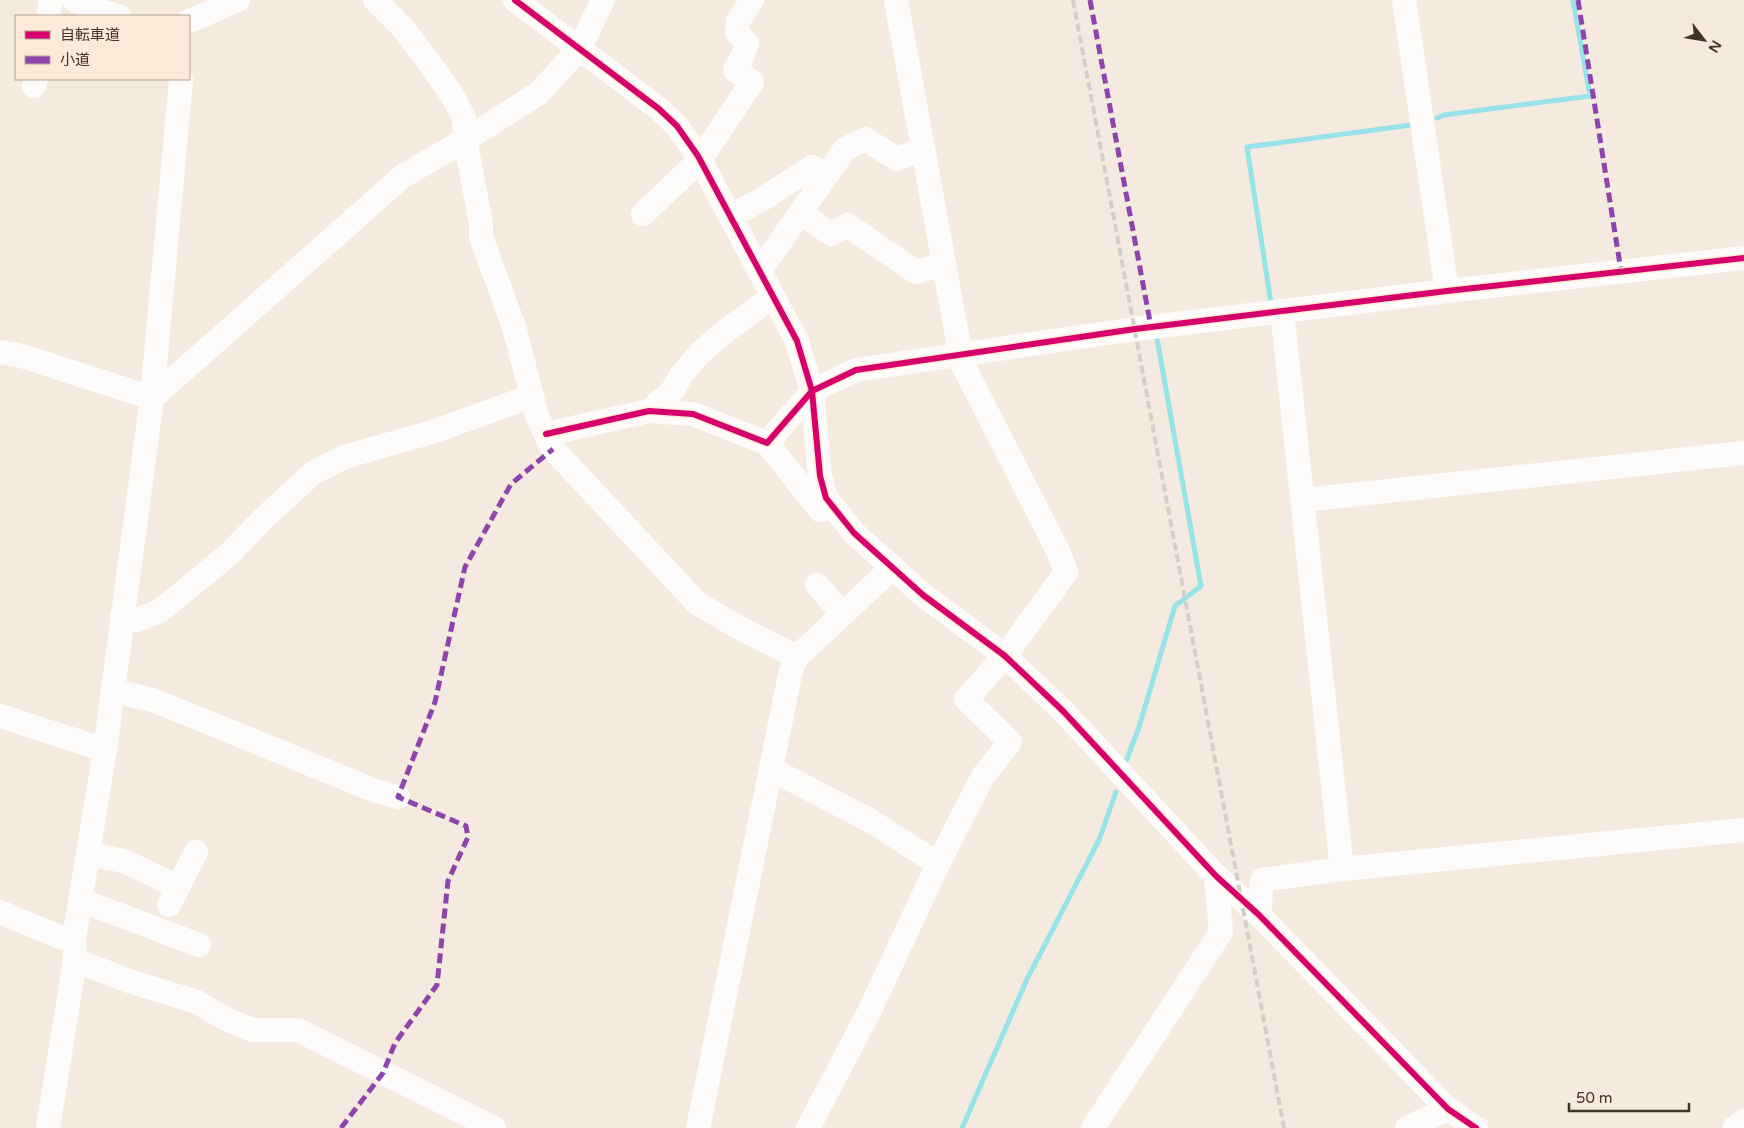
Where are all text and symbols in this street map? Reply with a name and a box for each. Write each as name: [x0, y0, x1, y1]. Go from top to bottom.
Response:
legend: [15, 15, 190, 80]
north arrow: [1679, 15, 1729, 65]
text: 自転車道: [60, 26, 120, 44]
text: N: [1705, 37, 1725, 56]
text: 小道: [60, 51, 90, 69]
scale bar: [1569, 1080, 1689, 1112]
text: 50 m: [1576, 1089, 1613, 1107]

